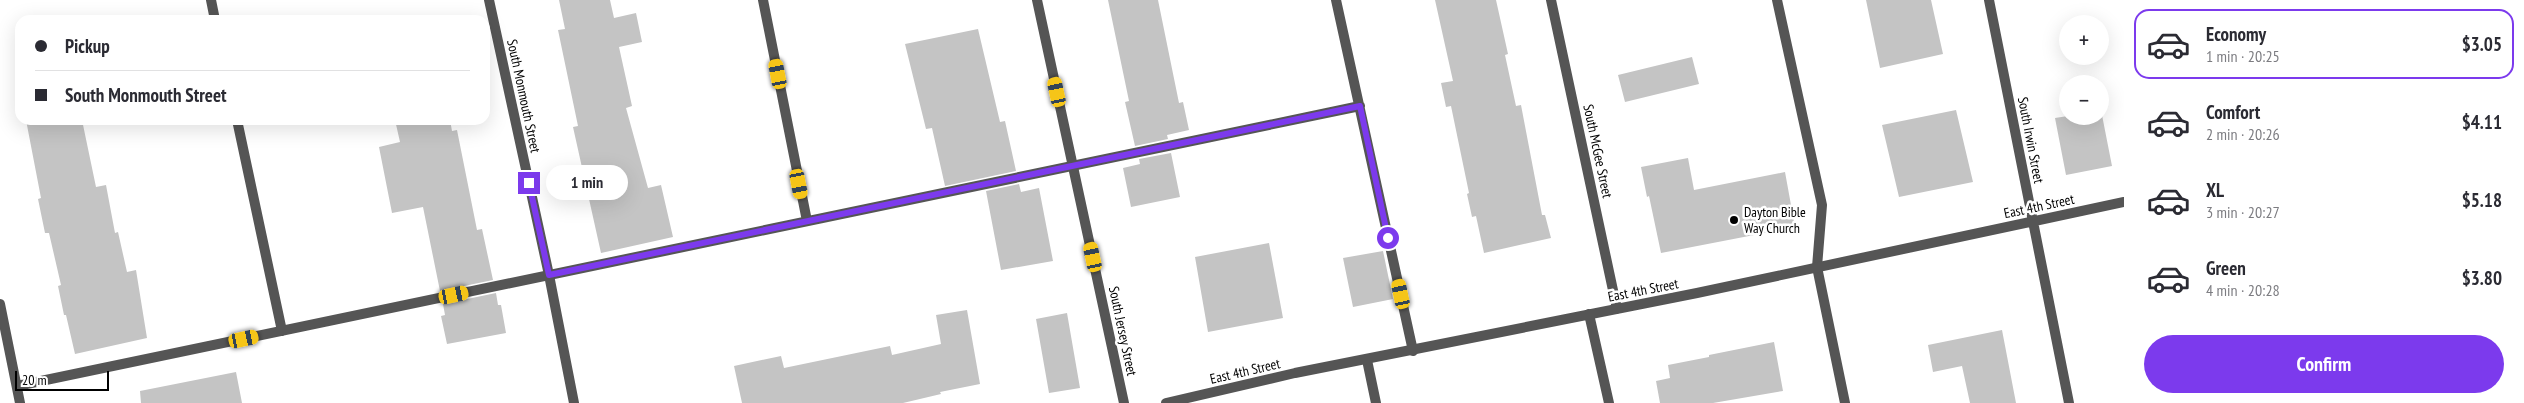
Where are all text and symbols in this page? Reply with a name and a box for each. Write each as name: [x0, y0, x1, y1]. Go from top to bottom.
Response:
map controls: [2059, 15, 2109, 125]
button: +: [2059, 15, 2109, 65]
icon: car: [2146, 22, 2191, 67]
text: Economy: [2206, 22, 2266, 46]
text: $3.05: [2462, 32, 2502, 56]
text: Pickup: [65, 34, 110, 58]
street label: South Monmouth Street: [503, 38, 545, 154]
text: 1 min · 20:25: [2206, 46, 2280, 66]
car: [767, 58, 788, 90]
button: −: [2059, 75, 2109, 125]
car: [1046, 76, 1067, 108]
text: South Monmouth Street: [65, 83, 227, 107]
street label: South Irwin Street: [2014, 95, 2048, 185]
icon: car: [2146, 100, 2191, 145]
text: Comfort: [2206, 100, 2260, 124]
street label: South McGee Street: [1579, 103, 1617, 200]
text: $4.11: [2462, 110, 2502, 134]
text: 2 min · 20:26: [2206, 124, 2280, 144]
callout: 1 min: [546, 166, 629, 200]
car: [788, 168, 809, 200]
route end: [518, 172, 540, 194]
text: 1 min: [571, 172, 603, 192]
icon: car: [2146, 178, 2191, 223]
text: XL: [2206, 178, 2224, 202]
text: $5.18: [2462, 188, 2502, 212]
street label: East 4th Street: [2002, 190, 2076, 222]
text: 3 min · 20:27: [2206, 202, 2280, 222]
place label: Dayton Bible Way Church: [1744, 203, 1806, 237]
marker: Dayton Bible Way Church: [1728, 214, 1740, 226]
route start: [1377, 227, 1399, 249]
car: [1082, 241, 1103, 273]
icon: car: [2146, 256, 2191, 301]
text: Green: [2206, 256, 2246, 280]
text: $3.80: [2462, 266, 2502, 290]
street label: East 4th Street: [1606, 274, 1680, 306]
car: [1390, 278, 1411, 310]
text: 4 min · 20:28: [2206, 280, 2280, 300]
car: [437, 285, 470, 305]
street label: South Jersey Street: [1105, 285, 1141, 378]
car: [227, 329, 260, 349]
button: Confirm: [2144, 335, 2504, 393]
street label: East 4th Street: [1208, 354, 1282, 388]
scale bar: [15, 368, 109, 391]
text: 20 m: [22, 371, 47, 389]

